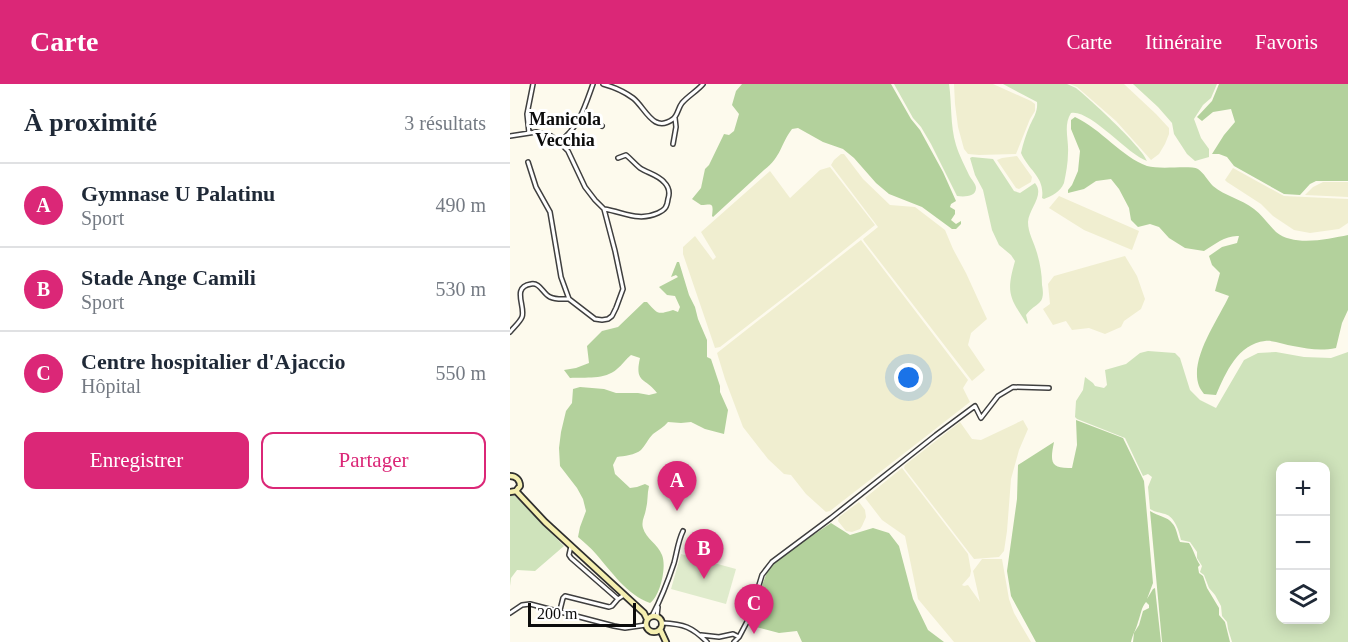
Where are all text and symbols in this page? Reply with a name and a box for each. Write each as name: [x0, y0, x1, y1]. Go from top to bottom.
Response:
text: Carte: [30, 26, 98, 57]
text: Carte: [1067, 30, 1112, 54]
text: Itinéraire: [1145, 30, 1222, 54]
text: Favoris: [1255, 30, 1318, 54]
text: À proximité: [24, 108, 157, 137]
district label: Manicola Vecchia: [529, 109, 601, 150]
text: 3 résultats: [404, 112, 486, 134]
text: Gymnase U Palatinu: [81, 181, 275, 206]
text: A: [36, 194, 51, 216]
text: 490 m: [435, 194, 486, 216]
text: Sport: [81, 207, 124, 229]
text: Stade Ange Camili: [81, 265, 256, 290]
text: B: [37, 278, 50, 300]
text: 530 m: [435, 278, 486, 300]
text: Sport: [81, 291, 124, 313]
text: Centre hospitalier d'Ajaccio: [81, 349, 345, 374]
text: C: [36, 362, 51, 384]
text: 550 m: [435, 362, 486, 384]
your location: [894, 363, 923, 392]
text: Hôpital: [81, 375, 141, 397]
button: Enregistrer: [24, 432, 249, 489]
button: Partager: [261, 432, 486, 489]
pin: A: [658, 462, 696, 511]
map controls: [1276, 462, 1330, 624]
button: +: [1276, 462, 1330, 516]
button: −: [1276, 516, 1330, 570]
pin: B: [684, 530, 724, 579]
button: layers: [1276, 570, 1330, 624]
pin: C: [734, 584, 774, 634]
scale bar: [528, 600, 636, 628]
text: 200 m: [537, 605, 577, 622]

